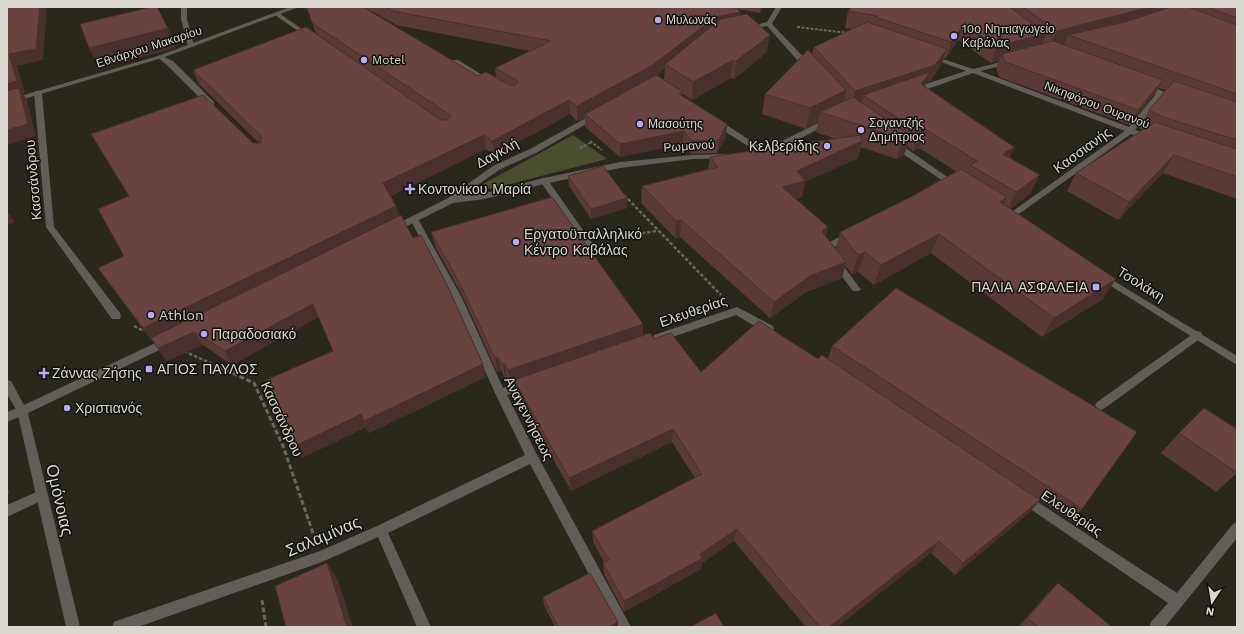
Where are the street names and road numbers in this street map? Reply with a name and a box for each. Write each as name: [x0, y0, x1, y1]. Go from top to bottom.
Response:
street label: Εθνάρχου Μακαρίου: [94, 23, 204, 71]
street label: Νικηφόρου Ουρανού: [1042, 78, 1152, 132]
street label: Κασσιανής: [1050, 124, 1114, 176]
street label: Δαγκλή: [473, 135, 521, 171]
street label: Ρωμανού: [663, 137, 715, 155]
street label: Κασσάνδρου: [22, 139, 44, 221]
street label: Τσολάκη: [1114, 263, 1168, 305]
street label: Ελευθερίας: [657, 292, 729, 330]
street label: Αναγεννήσεως: [501, 373, 557, 463]
street label: Κασσάνδρου: [258, 379, 306, 459]
street label: Ομόνοιας: [42, 462, 78, 538]
street label: Ελευθερίας: [1038, 487, 1106, 539]
street label: Σαλαμίνας: [283, 511, 363, 561]

